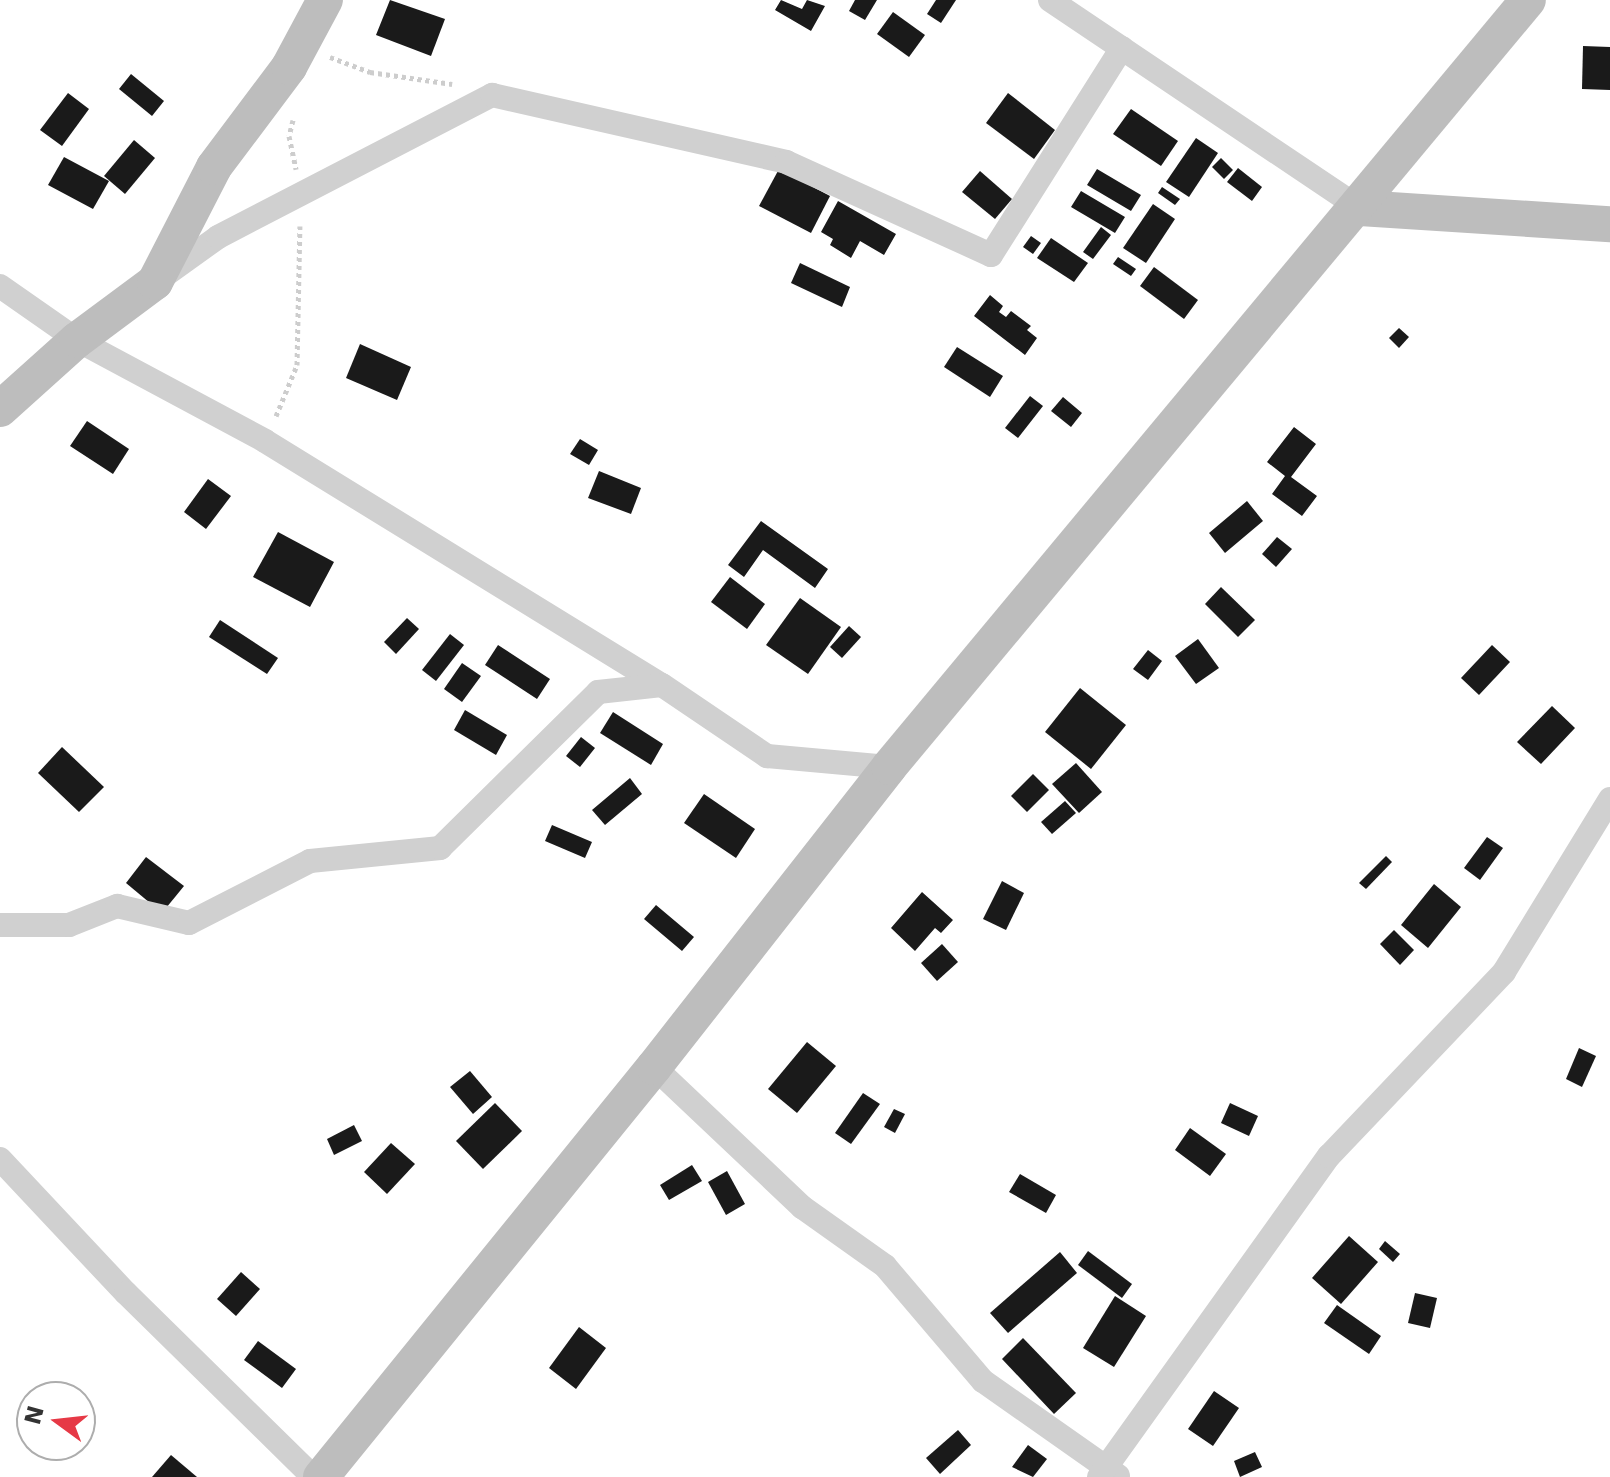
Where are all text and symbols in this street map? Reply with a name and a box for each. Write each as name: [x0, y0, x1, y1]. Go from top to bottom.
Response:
north arrow: [16, 1381, 96, 1461]
text: N: [20, 1403, 49, 1427]

